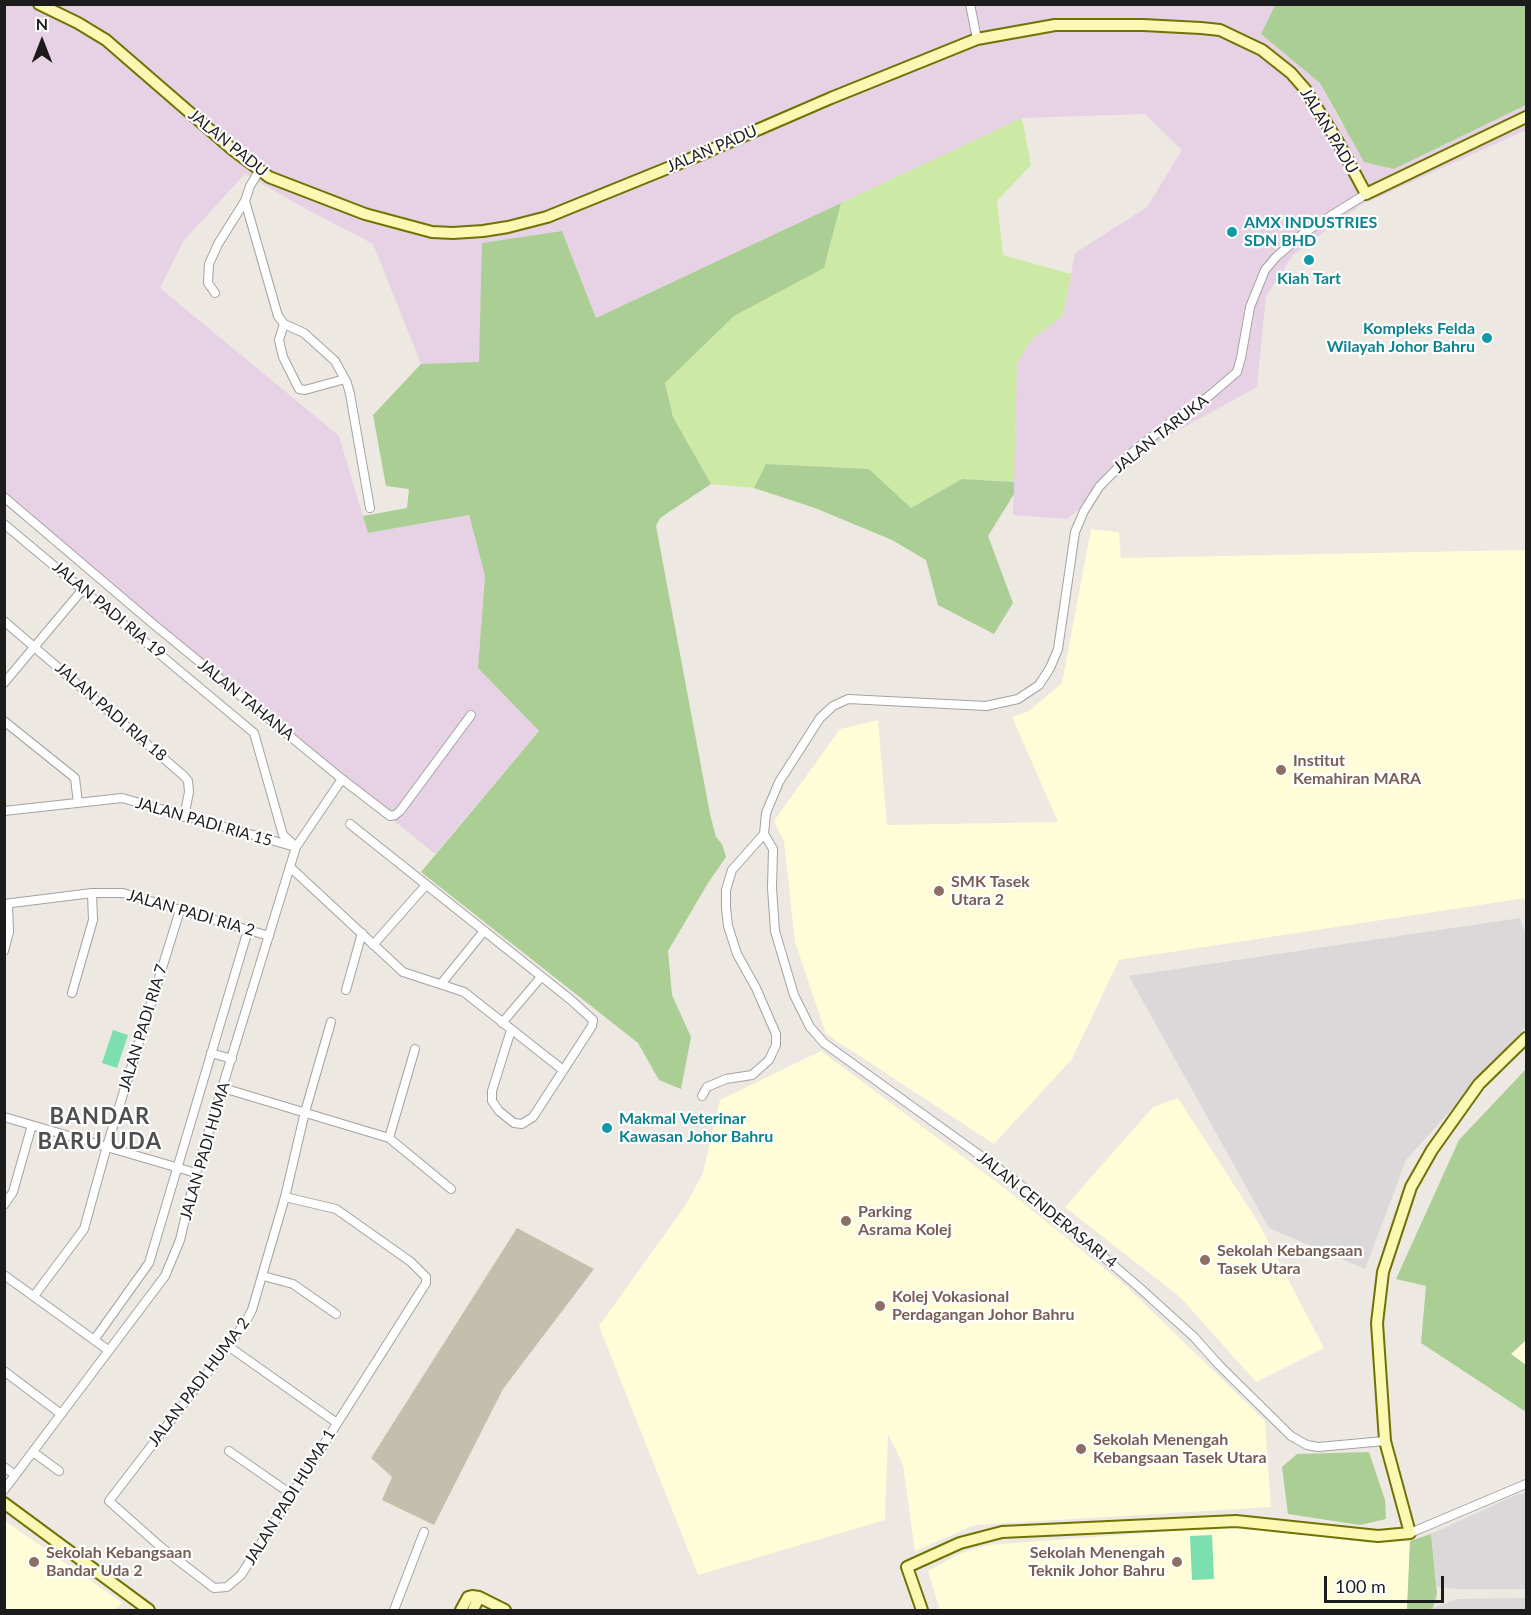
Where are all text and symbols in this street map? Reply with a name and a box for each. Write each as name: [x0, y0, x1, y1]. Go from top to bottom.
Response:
north arrow: [12, 12, 72, 72]
text: N: [36, 14, 48, 33]
street label: JALAN PADU: [1296, 85, 1362, 177]
street label: JALAN PADU: [185, 105, 271, 181]
street label: JALAN PADU: [664, 121, 760, 177]
place label: AMX INDUSTRIES SDN BHD: [1244, 213, 1377, 251]
marker: AMX INDUSTRIES SDN BHD: [1225, 225, 1239, 239]
marker: Kiah Tart: [1302, 253, 1316, 267]
place label: Kiah Tart: [1277, 269, 1341, 289]
place label: Kompleks Felda Wilayah Johor Bahru: [1327, 319, 1475, 357]
marker: Kompleks Felda Wilayah Johor Bahru: [1480, 331, 1494, 345]
street label: JALAN TARUKA: [1110, 391, 1212, 477]
street label: JALAN PADI RIA 19: [49, 557, 169, 663]
street label: JALAN TAHANA: [194, 655, 298, 745]
street label: JALAN PADI RIA 18: [51, 658, 171, 766]
place label: Institut Kemahiran MARA: [1293, 751, 1421, 789]
marker: Institut Kemahiran MARA: [1274, 763, 1288, 777]
street label: JALAN PADI RIA 15: [134, 793, 274, 851]
place label: SMK Tasek Utara 2: [951, 872, 1030, 910]
marker: SMK Tasek Utara 2: [932, 884, 946, 898]
street label: JALAN PADI RIA 2: [125, 886, 257, 940]
street label: JALAN PADI RIA 7: [115, 962, 171, 1094]
street label: JALAN PADI HUMA: [176, 1080, 234, 1222]
district label: BANDAR BARU UDA: [37, 1104, 163, 1156]
place label: Makmal Veterinar Kawasan Johor Bahru: [619, 1109, 773, 1147]
marker: Makmal Veterinar Kawasan Johor Bahru: [600, 1121, 614, 1135]
street label: JALAN CENDERASARI 4: [973, 1148, 1121, 1272]
place label: Parking Asrama Kolej: [858, 1202, 952, 1240]
marker: Parking Asrama Kolej: [839, 1214, 853, 1228]
place label: Sekolah Kebangsaan Tasek Utara: [1217, 1241, 1363, 1279]
marker: Sekolah Kebangsaan Tasek Utara: [1198, 1253, 1212, 1267]
place label: Kolej Vokasional Perdagangan Johor Bahru: [892, 1287, 1075, 1325]
marker: Kolej Vokasional Perdagangan Johor Bahru: [873, 1299, 887, 1313]
street label: JALAN PADI HUMA 2: [144, 1314, 254, 1450]
street label: JALAN PADI HUMA 1: [240, 1426, 340, 1568]
place label: Sekolah Menengah Kebangsaan Tasek Utara: [1093, 1430, 1267, 1468]
marker: Sekolah Menengah Kebangsaan Tasek Utara: [1074, 1442, 1088, 1456]
place label: Sekolah Kebangsaan Bandar Uda 2: [46, 1543, 192, 1581]
place label: Sekolah Menengah Teknik Johor Bahru: [1028, 1543, 1165, 1581]
marker: Sekolah Kebangsaan Bandar Uda 2: [27, 1555, 41, 1569]
marker: Sekolah Menengah Teknik Johor Bahru: [1170, 1555, 1184, 1569]
scale bar: [1327, 1564, 1447, 1602]
text: 100 m: [1335, 1575, 1386, 1597]

